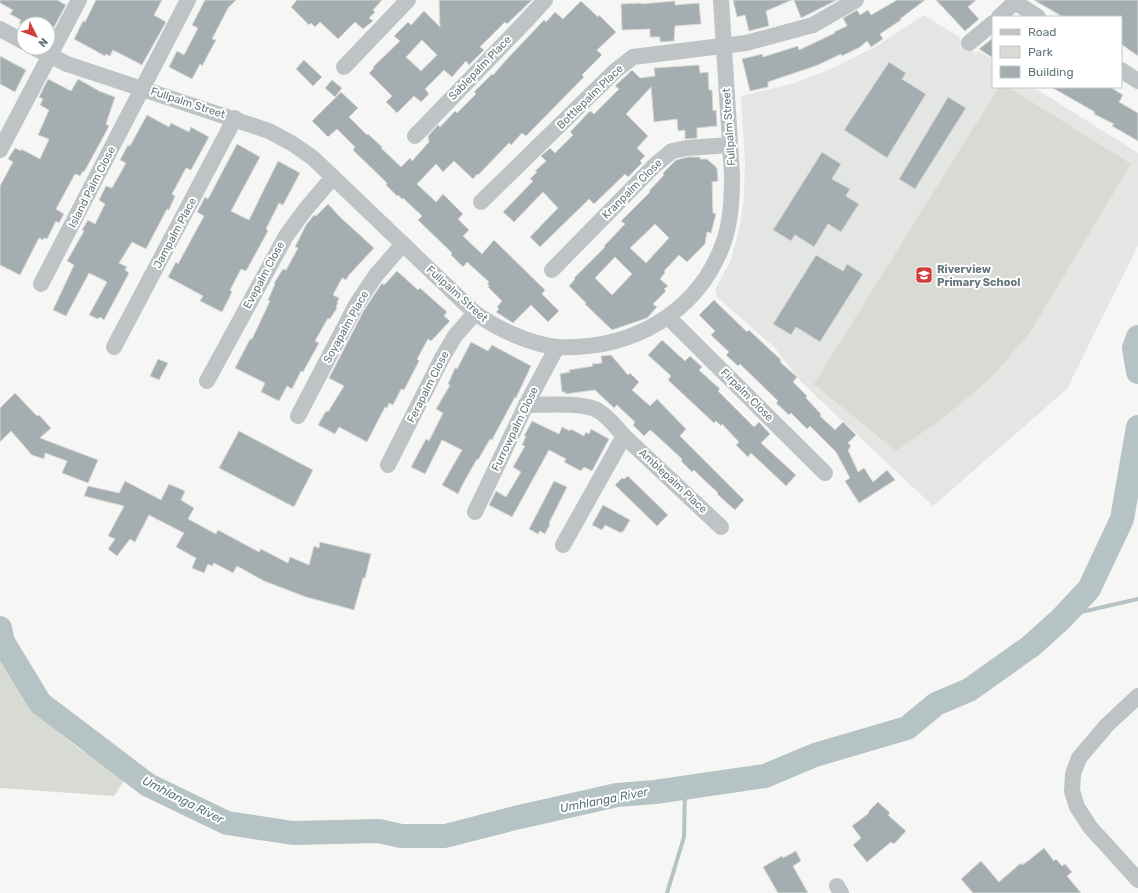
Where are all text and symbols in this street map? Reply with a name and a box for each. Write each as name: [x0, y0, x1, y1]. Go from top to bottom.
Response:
north arrow: [16, 16, 56, 56]
legend: [992, 16, 1122, 88]
text: Road: [1028, 25, 1056, 39]
street label: Sablepalm Place: [446, 33, 514, 103]
text: N: [36, 35, 51, 50]
text: Park: [1028, 45, 1054, 59]
street label: Bottlepalm Place: [554, 62, 626, 132]
text: Building: [1028, 65, 1074, 79]
street label: Fullpalm Street: [149, 85, 228, 121]
street label: Fullpalm Street: [720, 87, 738, 166]
street label: Island Palm Close: [66, 144, 118, 230]
street label: Kranpalm Close: [599, 156, 665, 222]
street label: Jampalm Place: [151, 195, 199, 271]
street label: Evepalm Close: [241, 239, 287, 311]
street label: Fullpalm Street: [424, 263, 491, 325]
place label: Riverview Primary School: [937, 263, 1020, 289]
school or university icon: Riverview Primary School: [914, 265, 934, 285]
street label: Soyapalm Place: [321, 289, 371, 365]
street label: Ferapalm Close: [404, 349, 452, 425]
street label: Firpalm Close: [718, 366, 776, 424]
street label: Furrowpalm Close: [489, 385, 541, 473]
street label: Amblepalm Place: [636, 446, 710, 516]
water label: Umhlanga River: [140, 774, 226, 827]
water label: Umhlanga River: [559, 785, 650, 815]

